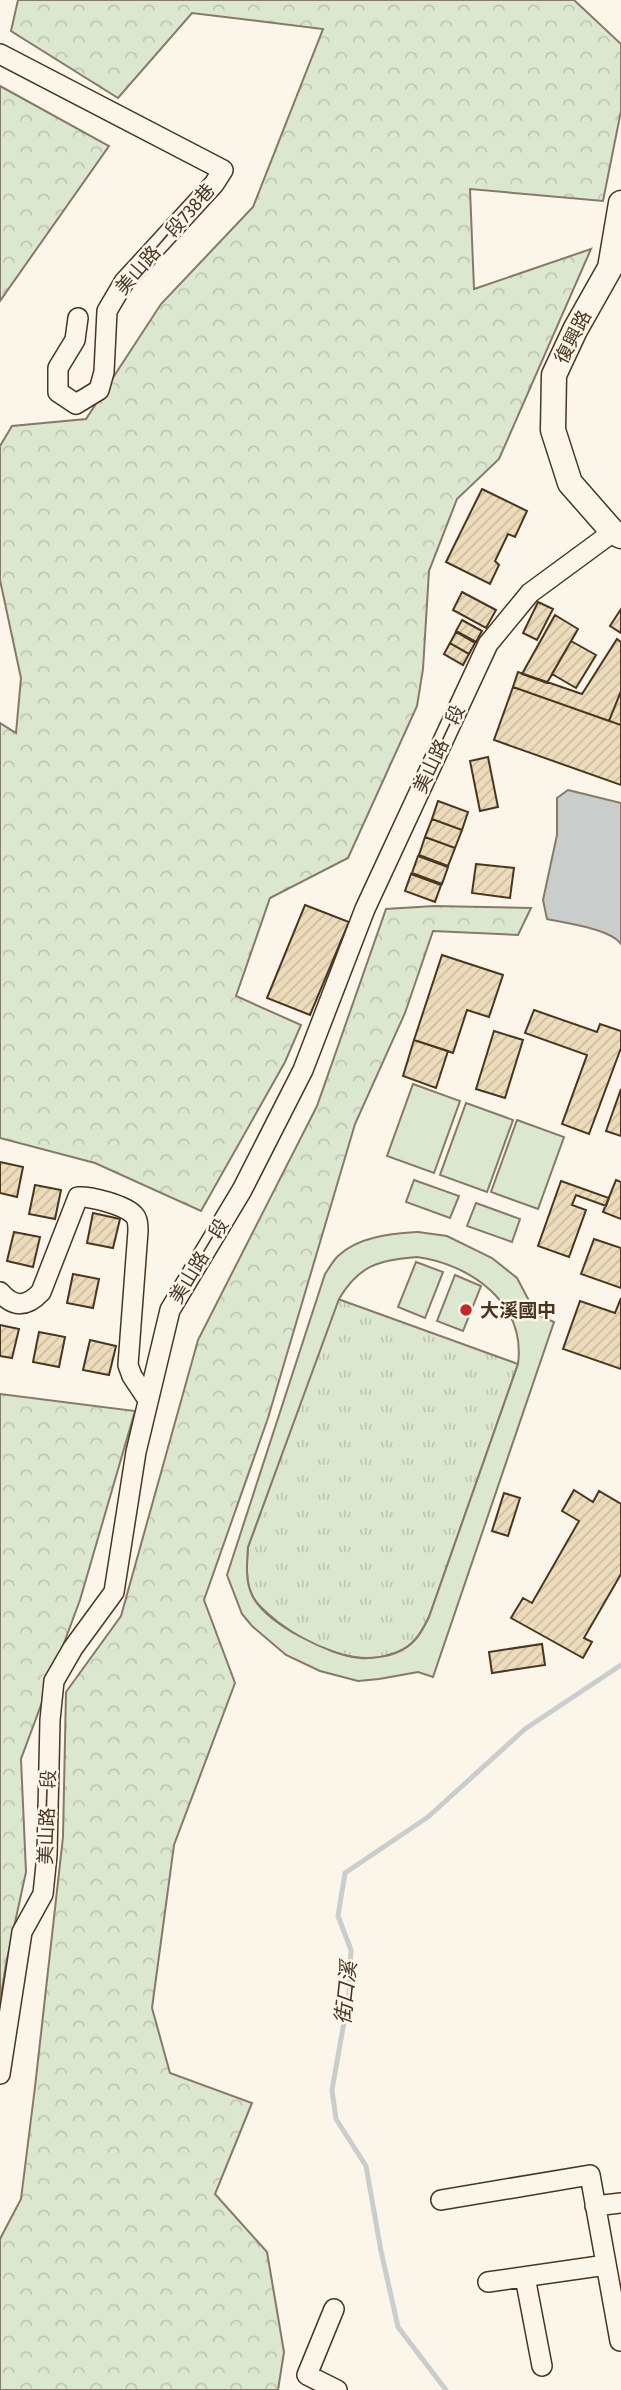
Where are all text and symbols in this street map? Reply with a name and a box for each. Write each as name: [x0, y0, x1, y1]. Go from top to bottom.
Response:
street label: 美山路一段738巷: [111, 179, 219, 299]
street label: 復興路: [550, 306, 596, 368]
street label: 美山路一段: [408, 701, 470, 797]
street label: 美山路一段: [165, 1214, 233, 1308]
place label: 大溪國中: [480, 1299, 556, 1322]
marker: 大溪國中: [458, 1302, 474, 1318]
street label: 美山路一段: [34, 1769, 60, 1865]
water label: 街口溪: [330, 1957, 363, 2026]

